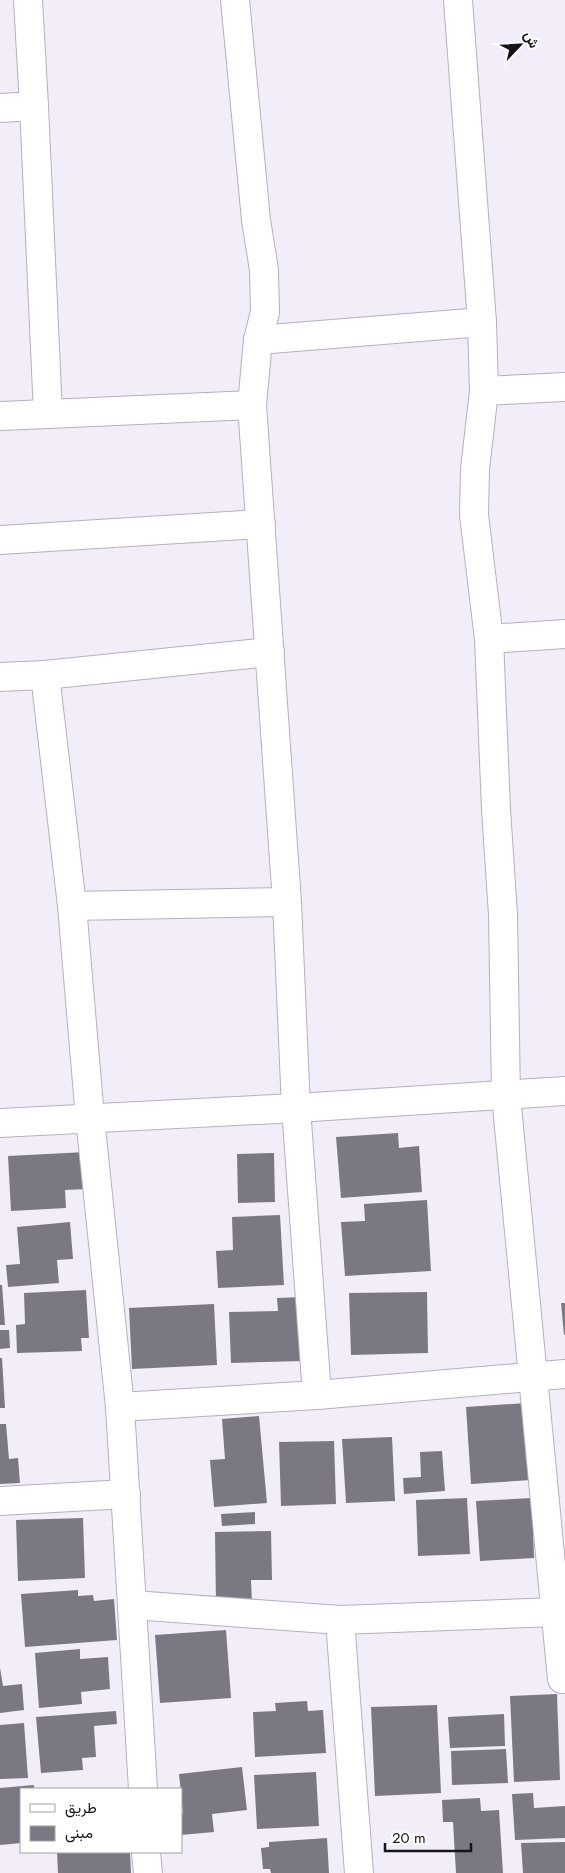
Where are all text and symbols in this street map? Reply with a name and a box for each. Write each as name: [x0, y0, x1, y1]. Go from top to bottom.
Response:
north arrow: [495, 20, 545, 70]
text: ش: [519, 28, 544, 52]
legend: [20, 1788, 182, 1853]
text: طريق: [65, 1797, 97, 1819]
scale bar: [385, 1820, 471, 1852]
text: مبنى: [65, 1822, 93, 1844]
text: 20 m: [392, 1827, 426, 1849]

